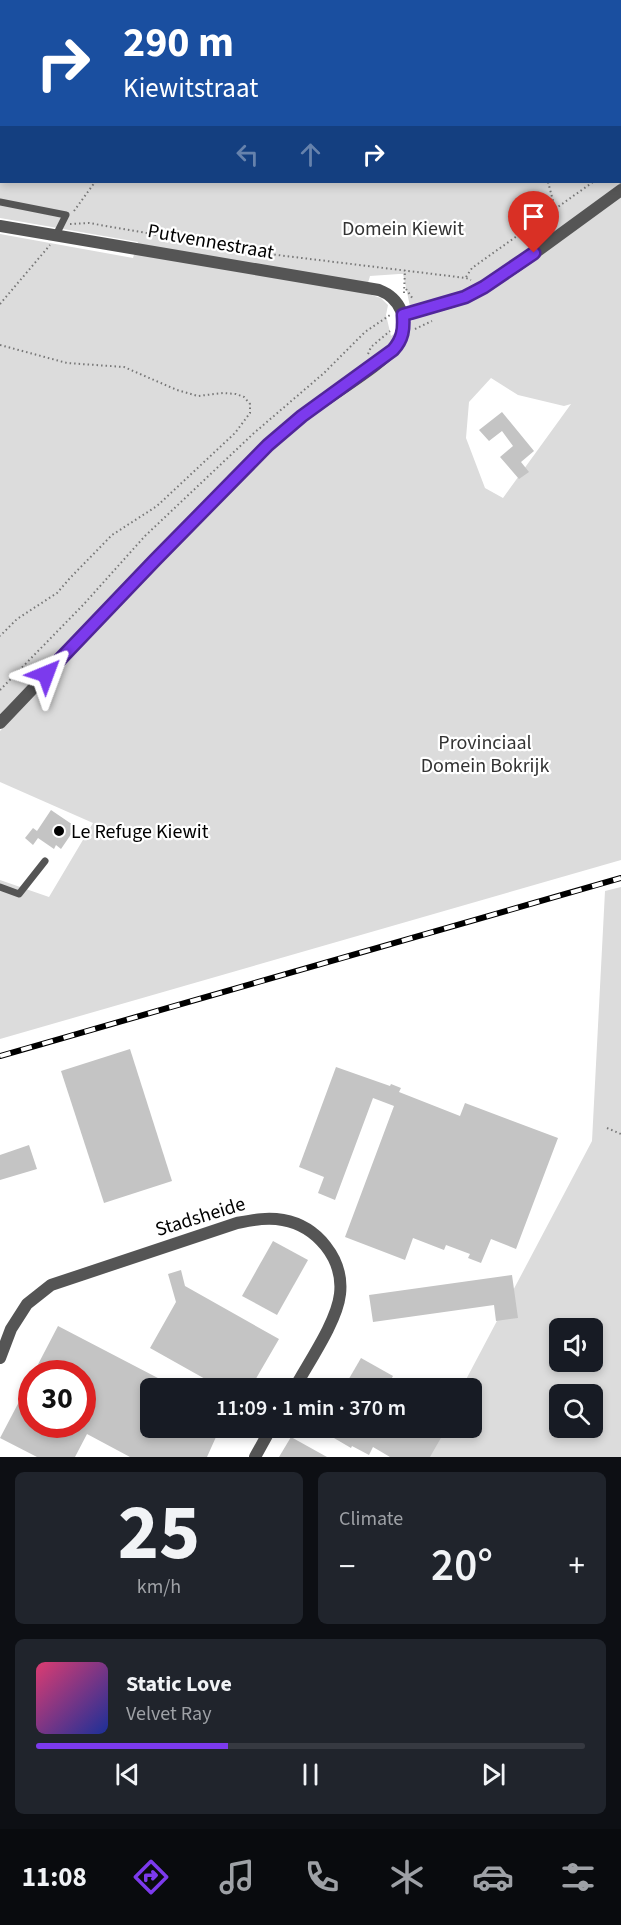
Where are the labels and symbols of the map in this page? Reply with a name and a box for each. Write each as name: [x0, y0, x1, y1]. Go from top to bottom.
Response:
pin: [508, 191, 559, 253]
park label: Domein Kiewit: [342, 215, 464, 243]
street label: Putvennestraat: [145, 217, 276, 267]
position arrow: [14, 642, 78, 706]
park label: Provinciaal Domein Bokrijk: [421, 729, 549, 780]
place label: Le Refuge Kiewit: [71, 818, 209, 846]
marker: Le Refuge Kiewit: [52, 824, 66, 838]
street label: Stadsheide: [152, 1190, 249, 1244]
speed limit sign: 30: [18, 1360, 96, 1438]

